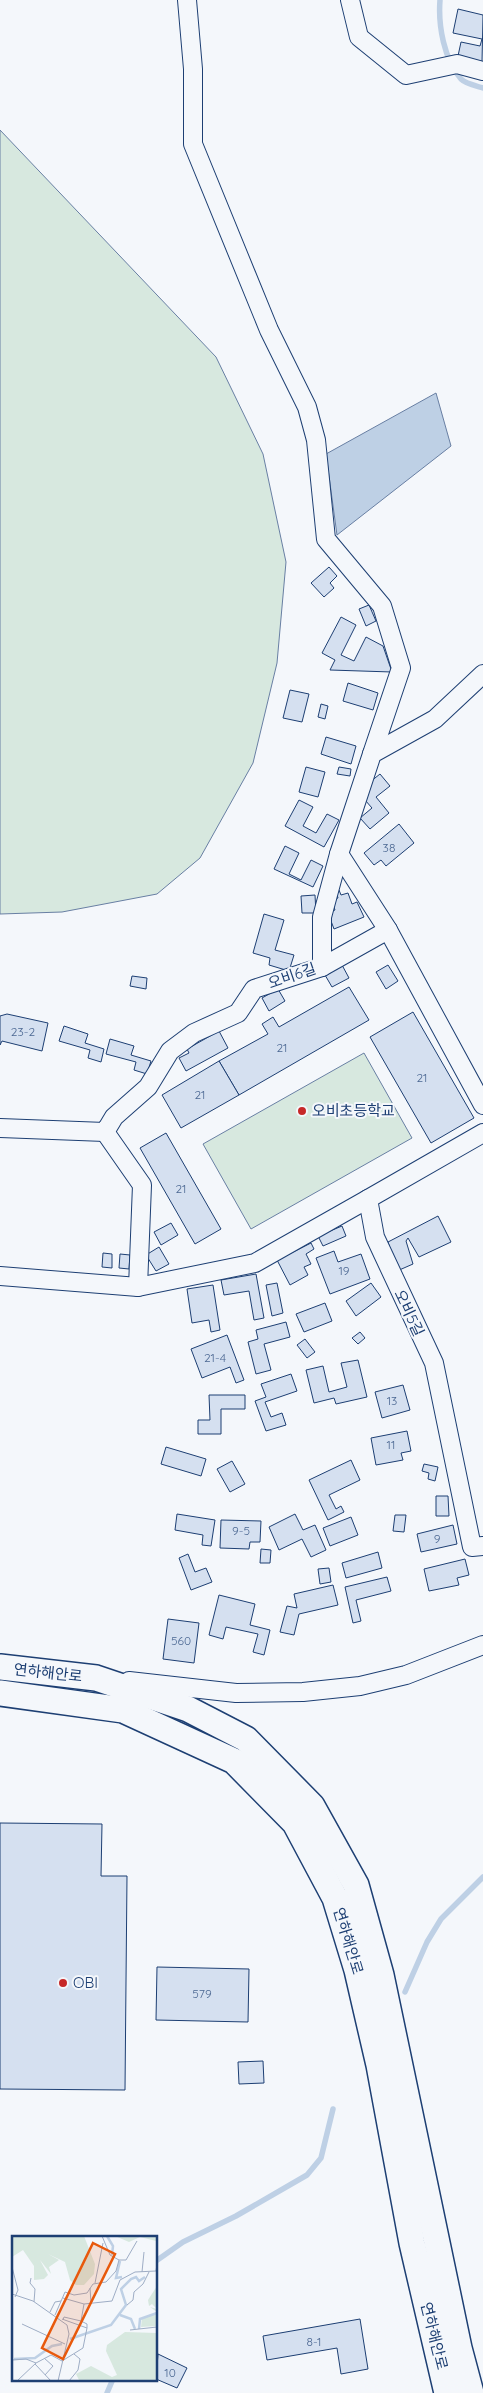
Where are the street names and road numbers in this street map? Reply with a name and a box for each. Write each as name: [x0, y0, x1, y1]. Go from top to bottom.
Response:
street label: 오비6길: [265, 958, 318, 993]
street label: 오비5길: [390, 1286, 429, 1339]
street label: 연하해안로: [13, 1659, 83, 1686]
street label: 연하해안로: [329, 1905, 368, 1977]
street label: 연하해안로: [417, 2300, 452, 2372]

